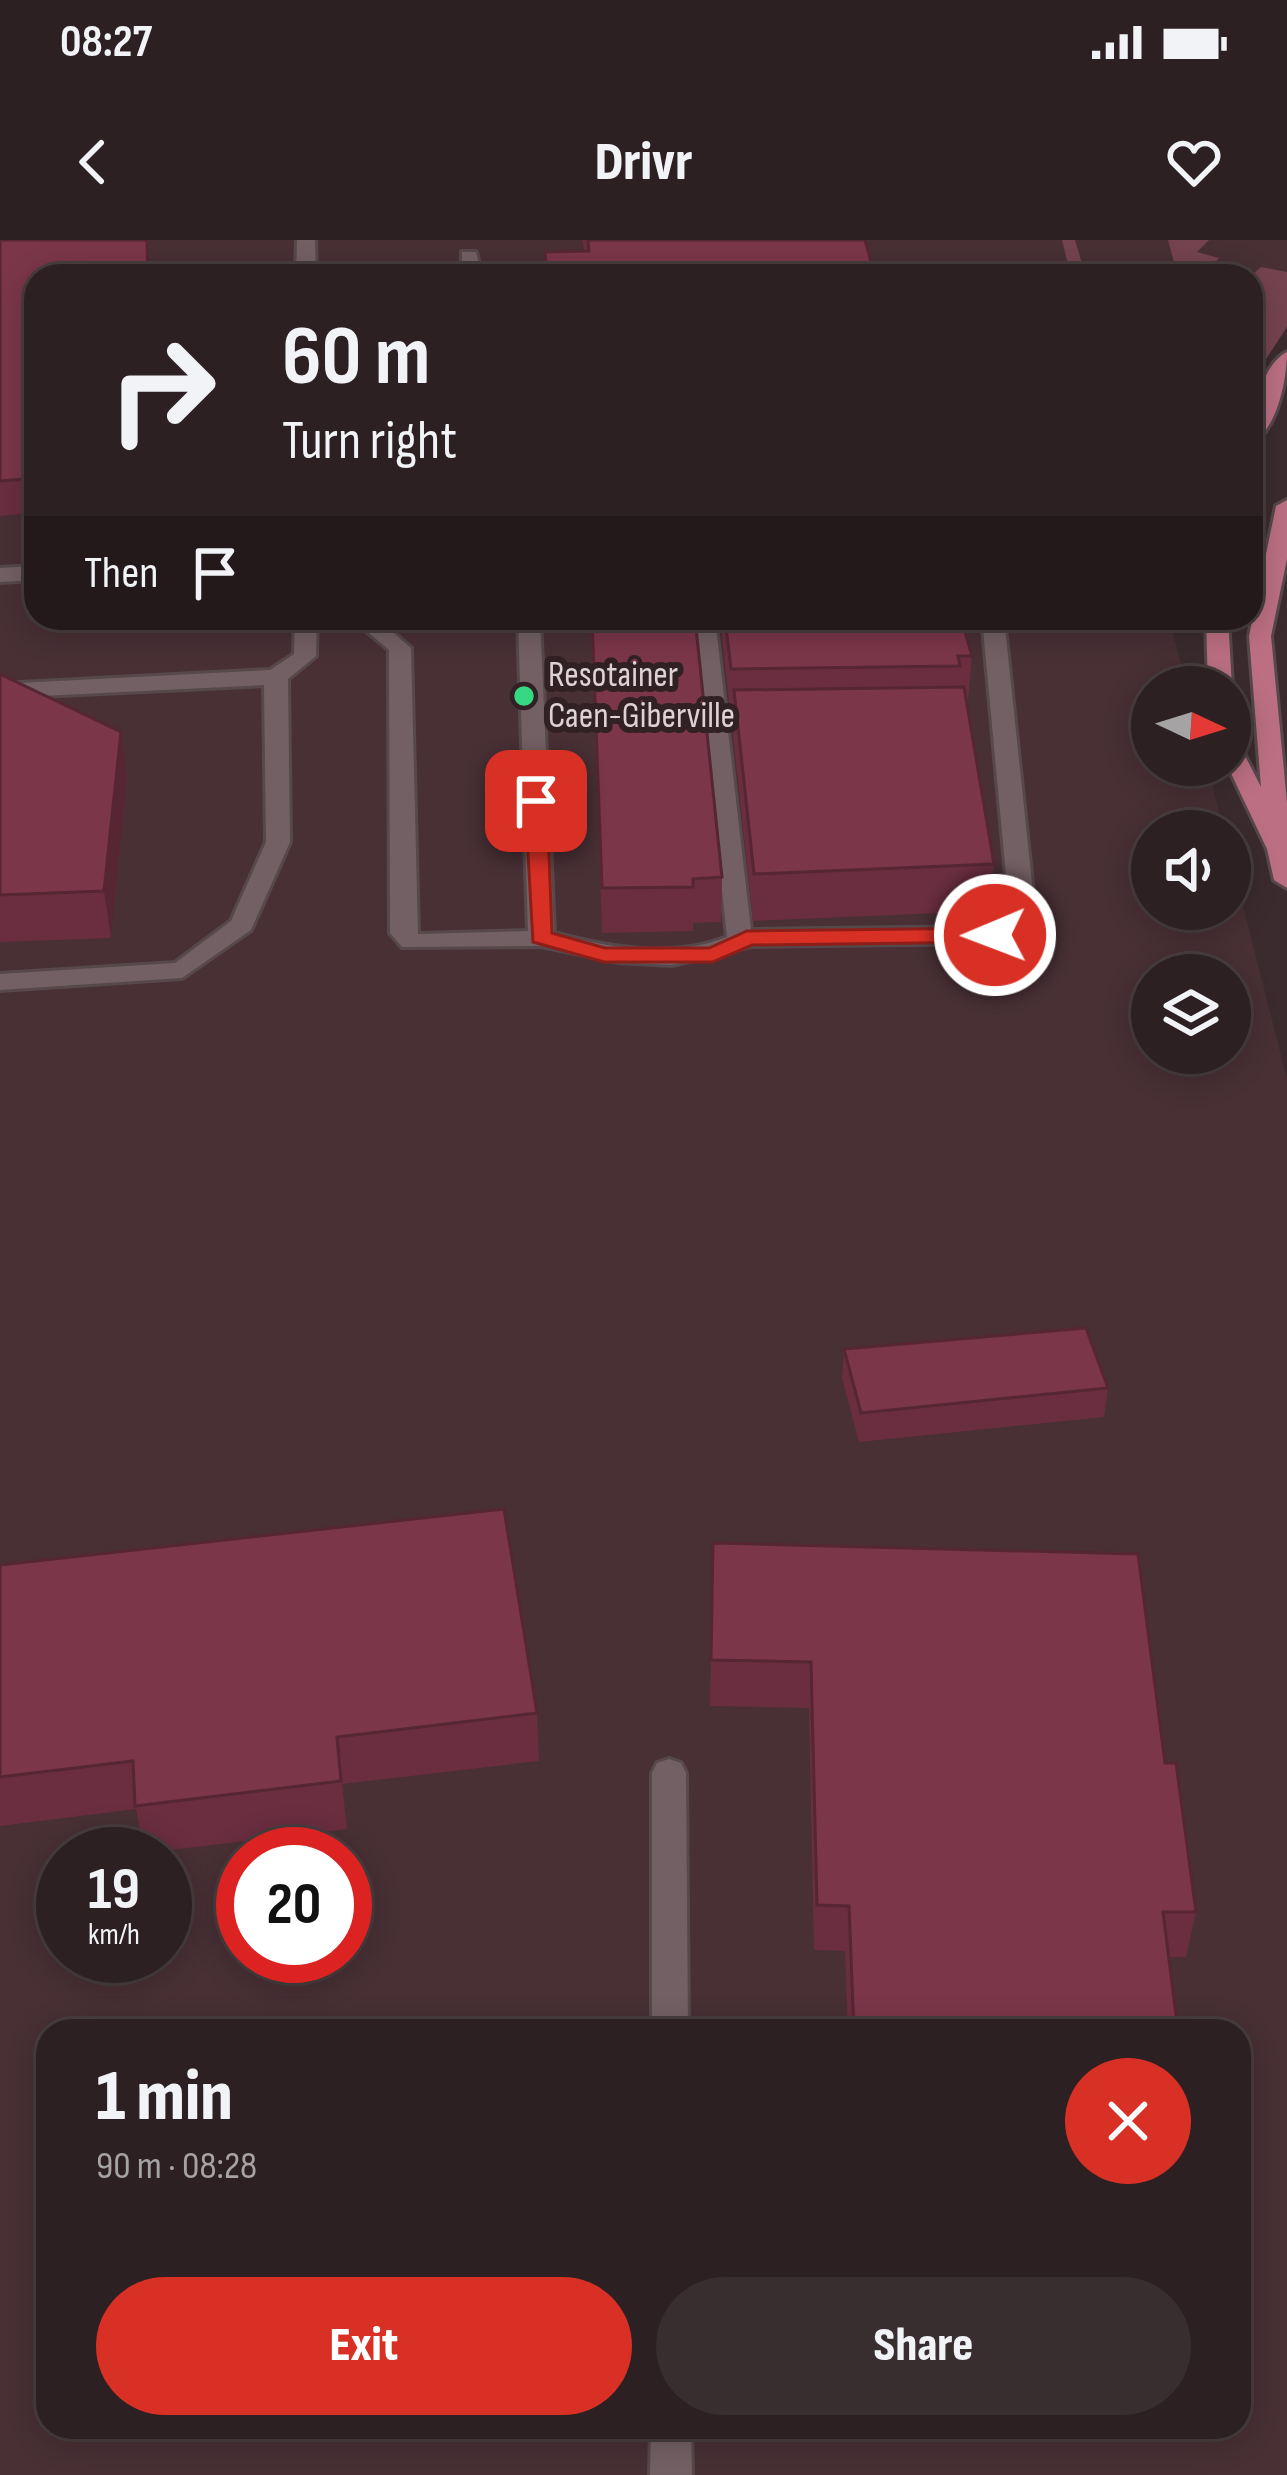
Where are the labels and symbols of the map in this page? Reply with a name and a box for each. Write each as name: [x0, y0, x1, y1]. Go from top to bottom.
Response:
place label: Resotainer Caen-Giberville: [548, 654, 735, 738]
north arrow: [1131, 666, 1251, 786]
marker: Resotainer Caen-Giberville: [511, 683, 537, 709]
pin: [485, 750, 587, 852]
position arrow: [932, 872, 1058, 998]
speed limit sign: 20: [216, 1827, 372, 1983]

